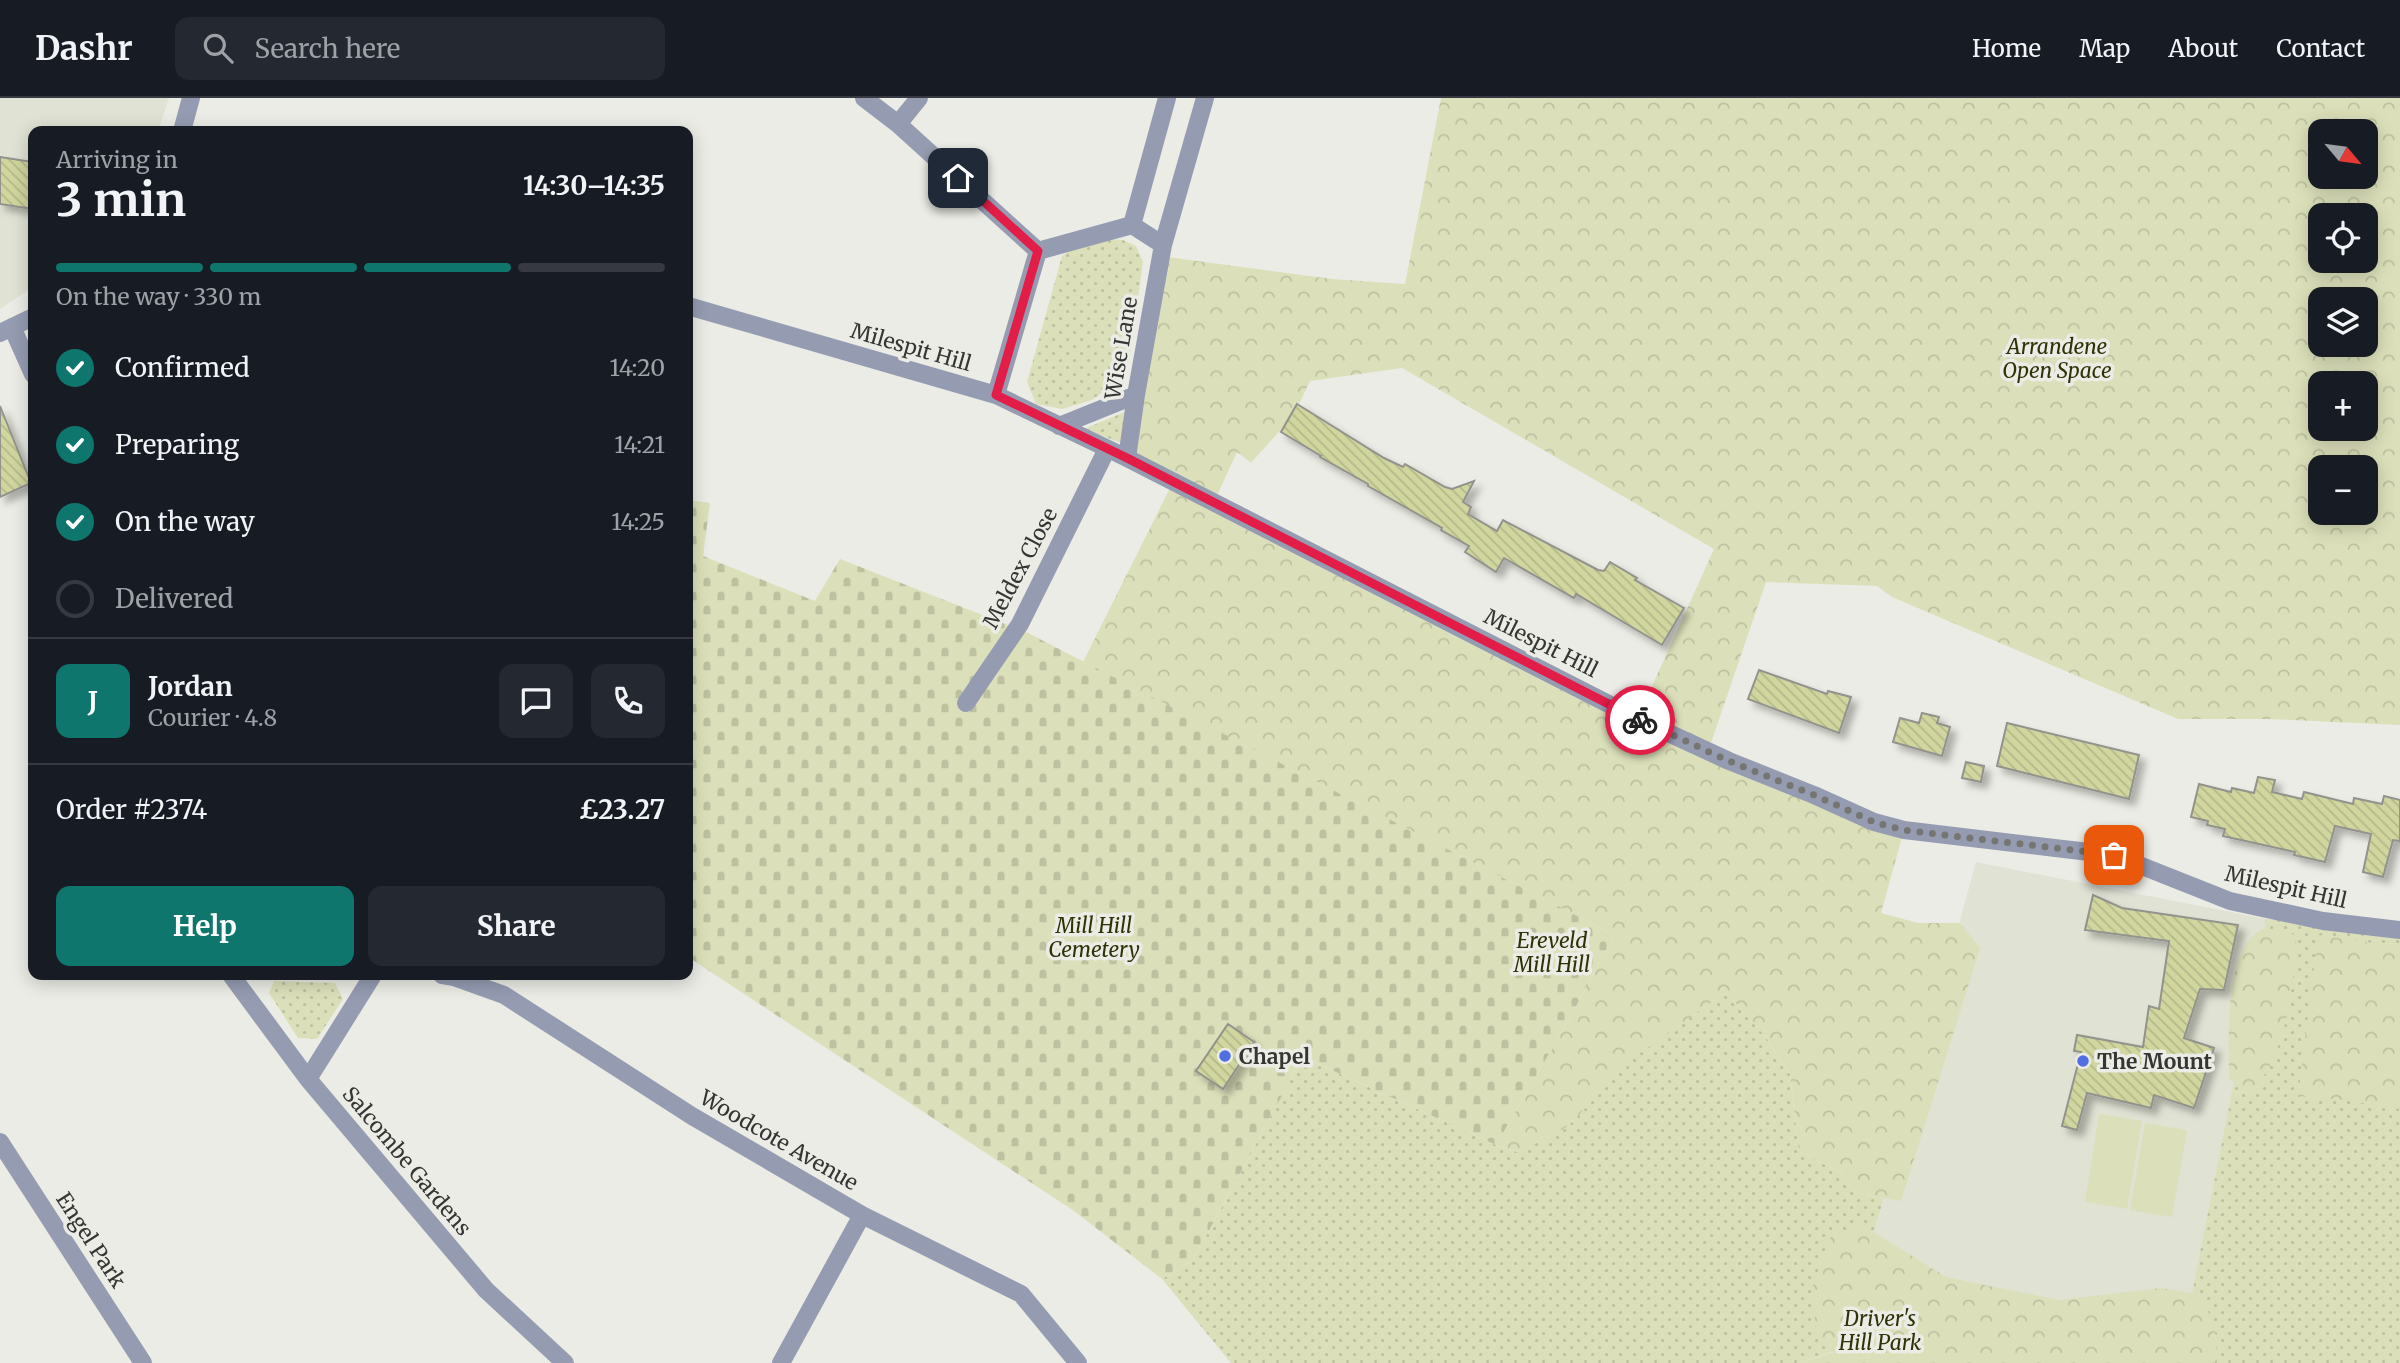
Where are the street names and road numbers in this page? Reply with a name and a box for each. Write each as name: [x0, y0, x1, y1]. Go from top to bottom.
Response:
street label: Wise Lane: [1099, 295, 1143, 402]
street label: Milespit Hill: [848, 317, 975, 377]
street label: Meldex Close: [977, 503, 1063, 633]
street label: Milespit Hill: [1479, 603, 1603, 683]
street label: Milespit Hill: [2222, 860, 2350, 914]
street label: Salcombe Gardens: [337, 1081, 477, 1241]
street label: Woodcote Avenue: [694, 1083, 863, 1196]
street label: Engel Park: [50, 1187, 132, 1293]

